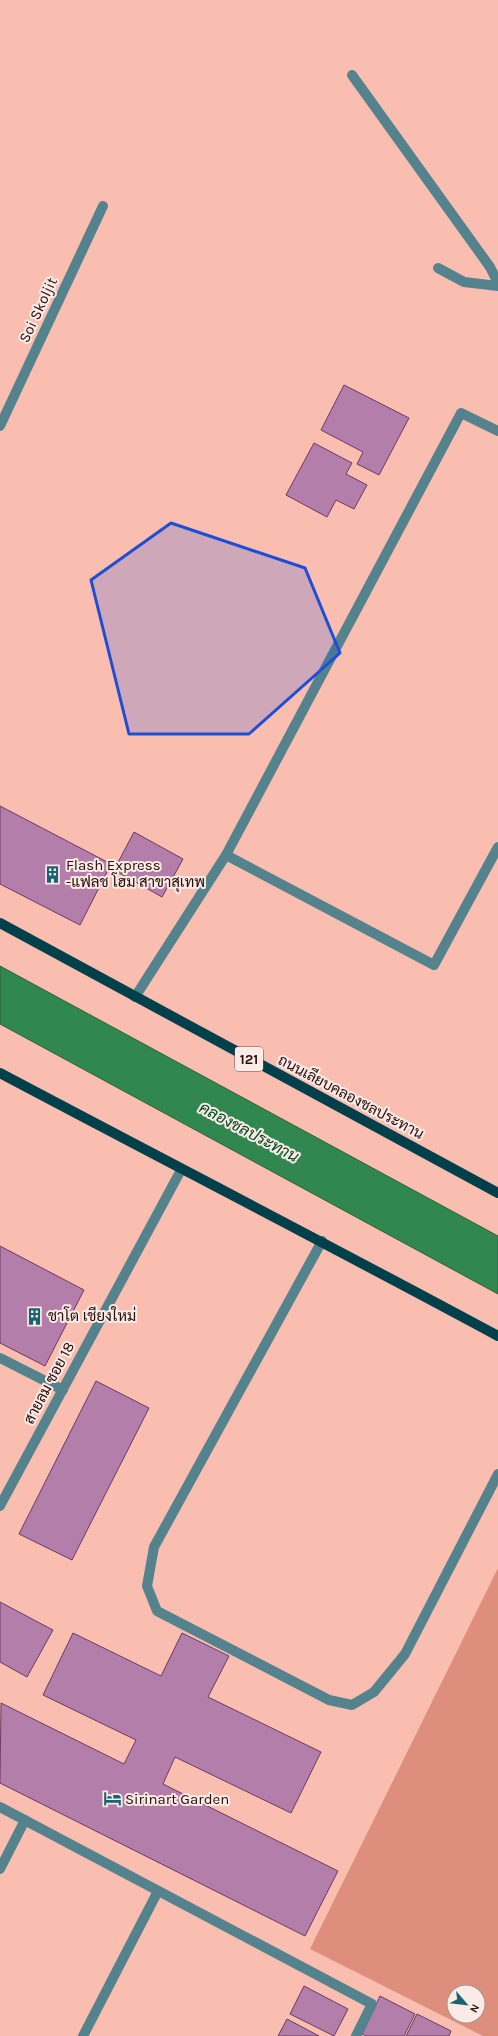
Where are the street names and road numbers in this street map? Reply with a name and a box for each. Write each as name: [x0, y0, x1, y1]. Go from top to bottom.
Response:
street label: Soi Skoljit: [15, 274, 61, 346]
road number: 121: [235, 1047, 263, 1071]
street label: ถนนเลียบคลองชลประทาน: [275, 1050, 427, 1143]
street label: สายลม ซอย 18: [20, 1339, 78, 1427]

